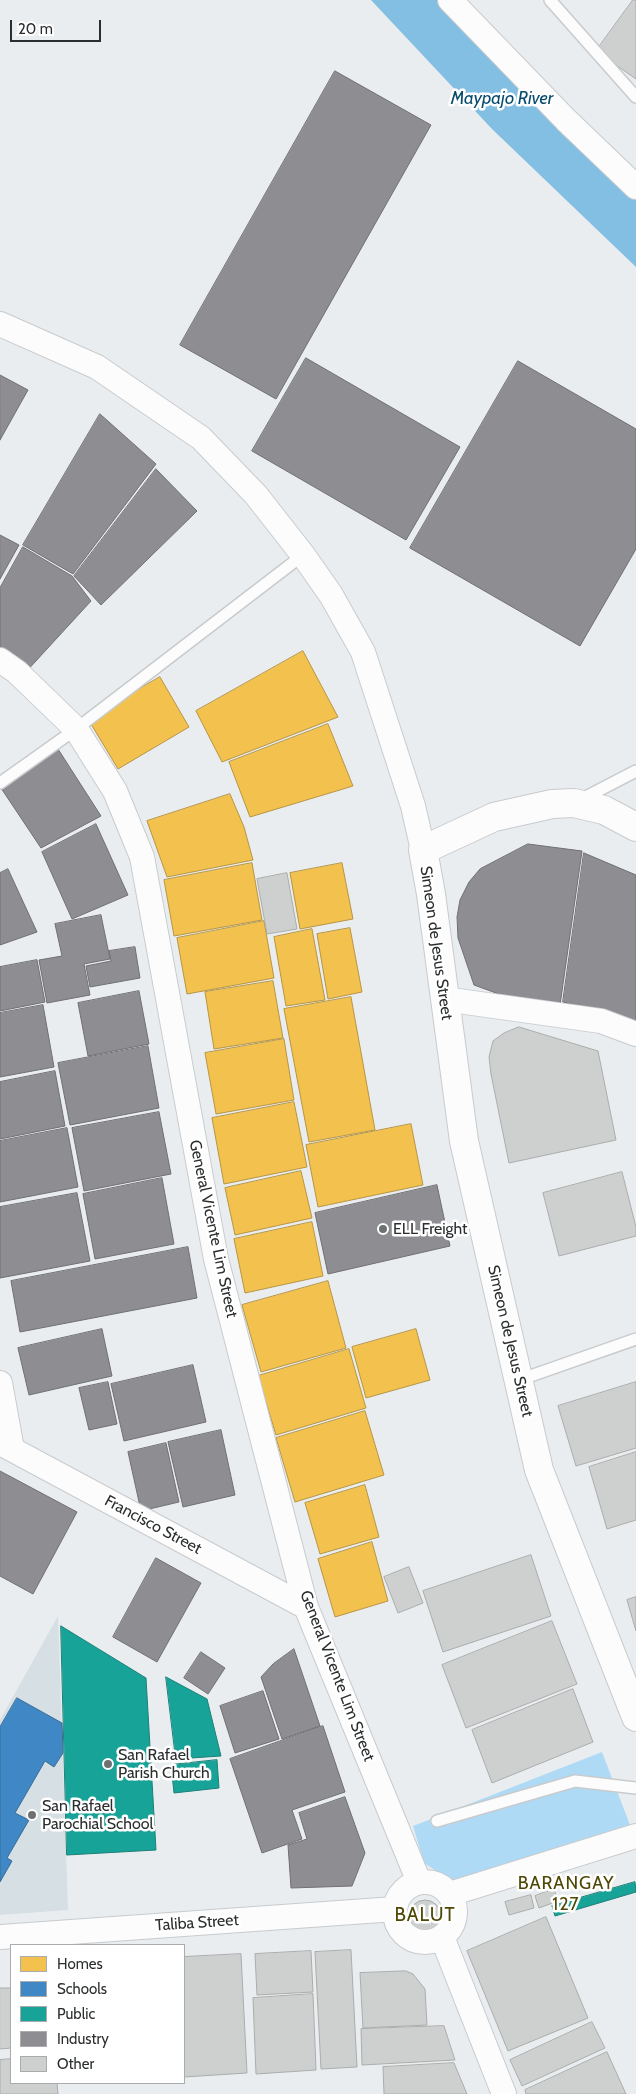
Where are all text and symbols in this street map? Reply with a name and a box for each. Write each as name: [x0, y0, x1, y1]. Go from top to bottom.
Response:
scale bar: [12, 10, 104, 42]
text: 20 m: [18, 20, 53, 38]
water label: Maypajo River: [451, 88, 553, 110]
street label: Simeon de Jesus Street: [416, 865, 456, 1021]
street label: General Vicente Lim Street: [185, 1138, 241, 1320]
place label: ELL Freight: [393, 1219, 467, 1239]
marker: ELL Freight: [377, 1223, 389, 1235]
street label: Simeon de Jesus Street: [483, 1263, 537, 1419]
street label: Francisco Street: [101, 1491, 205, 1559]
street label: General Vicente Lim Street: [296, 1588, 378, 1764]
place label: San Rafael Parish Church: [118, 1745, 210, 1783]
marker: San Rafael Parish Church: [102, 1758, 114, 1770]
place label: San Rafael Parochial School: [42, 1796, 153, 1834]
marker: San Rafael Parochial School: [26, 1809, 38, 1821]
district label: BARANGAY 127: [517, 1873, 615, 1916]
district label: BALUT: [394, 1904, 456, 1926]
street label: Taliba Street: [155, 1911, 239, 1935]
legend: [10, 1944, 185, 2084]
text: Homes: [57, 1955, 103, 1973]
text: Schools: [57, 1980, 107, 1998]
text: Public: [57, 2005, 95, 2023]
text: Industry: [57, 2030, 109, 2048]
text: Other: [57, 2055, 94, 2073]

